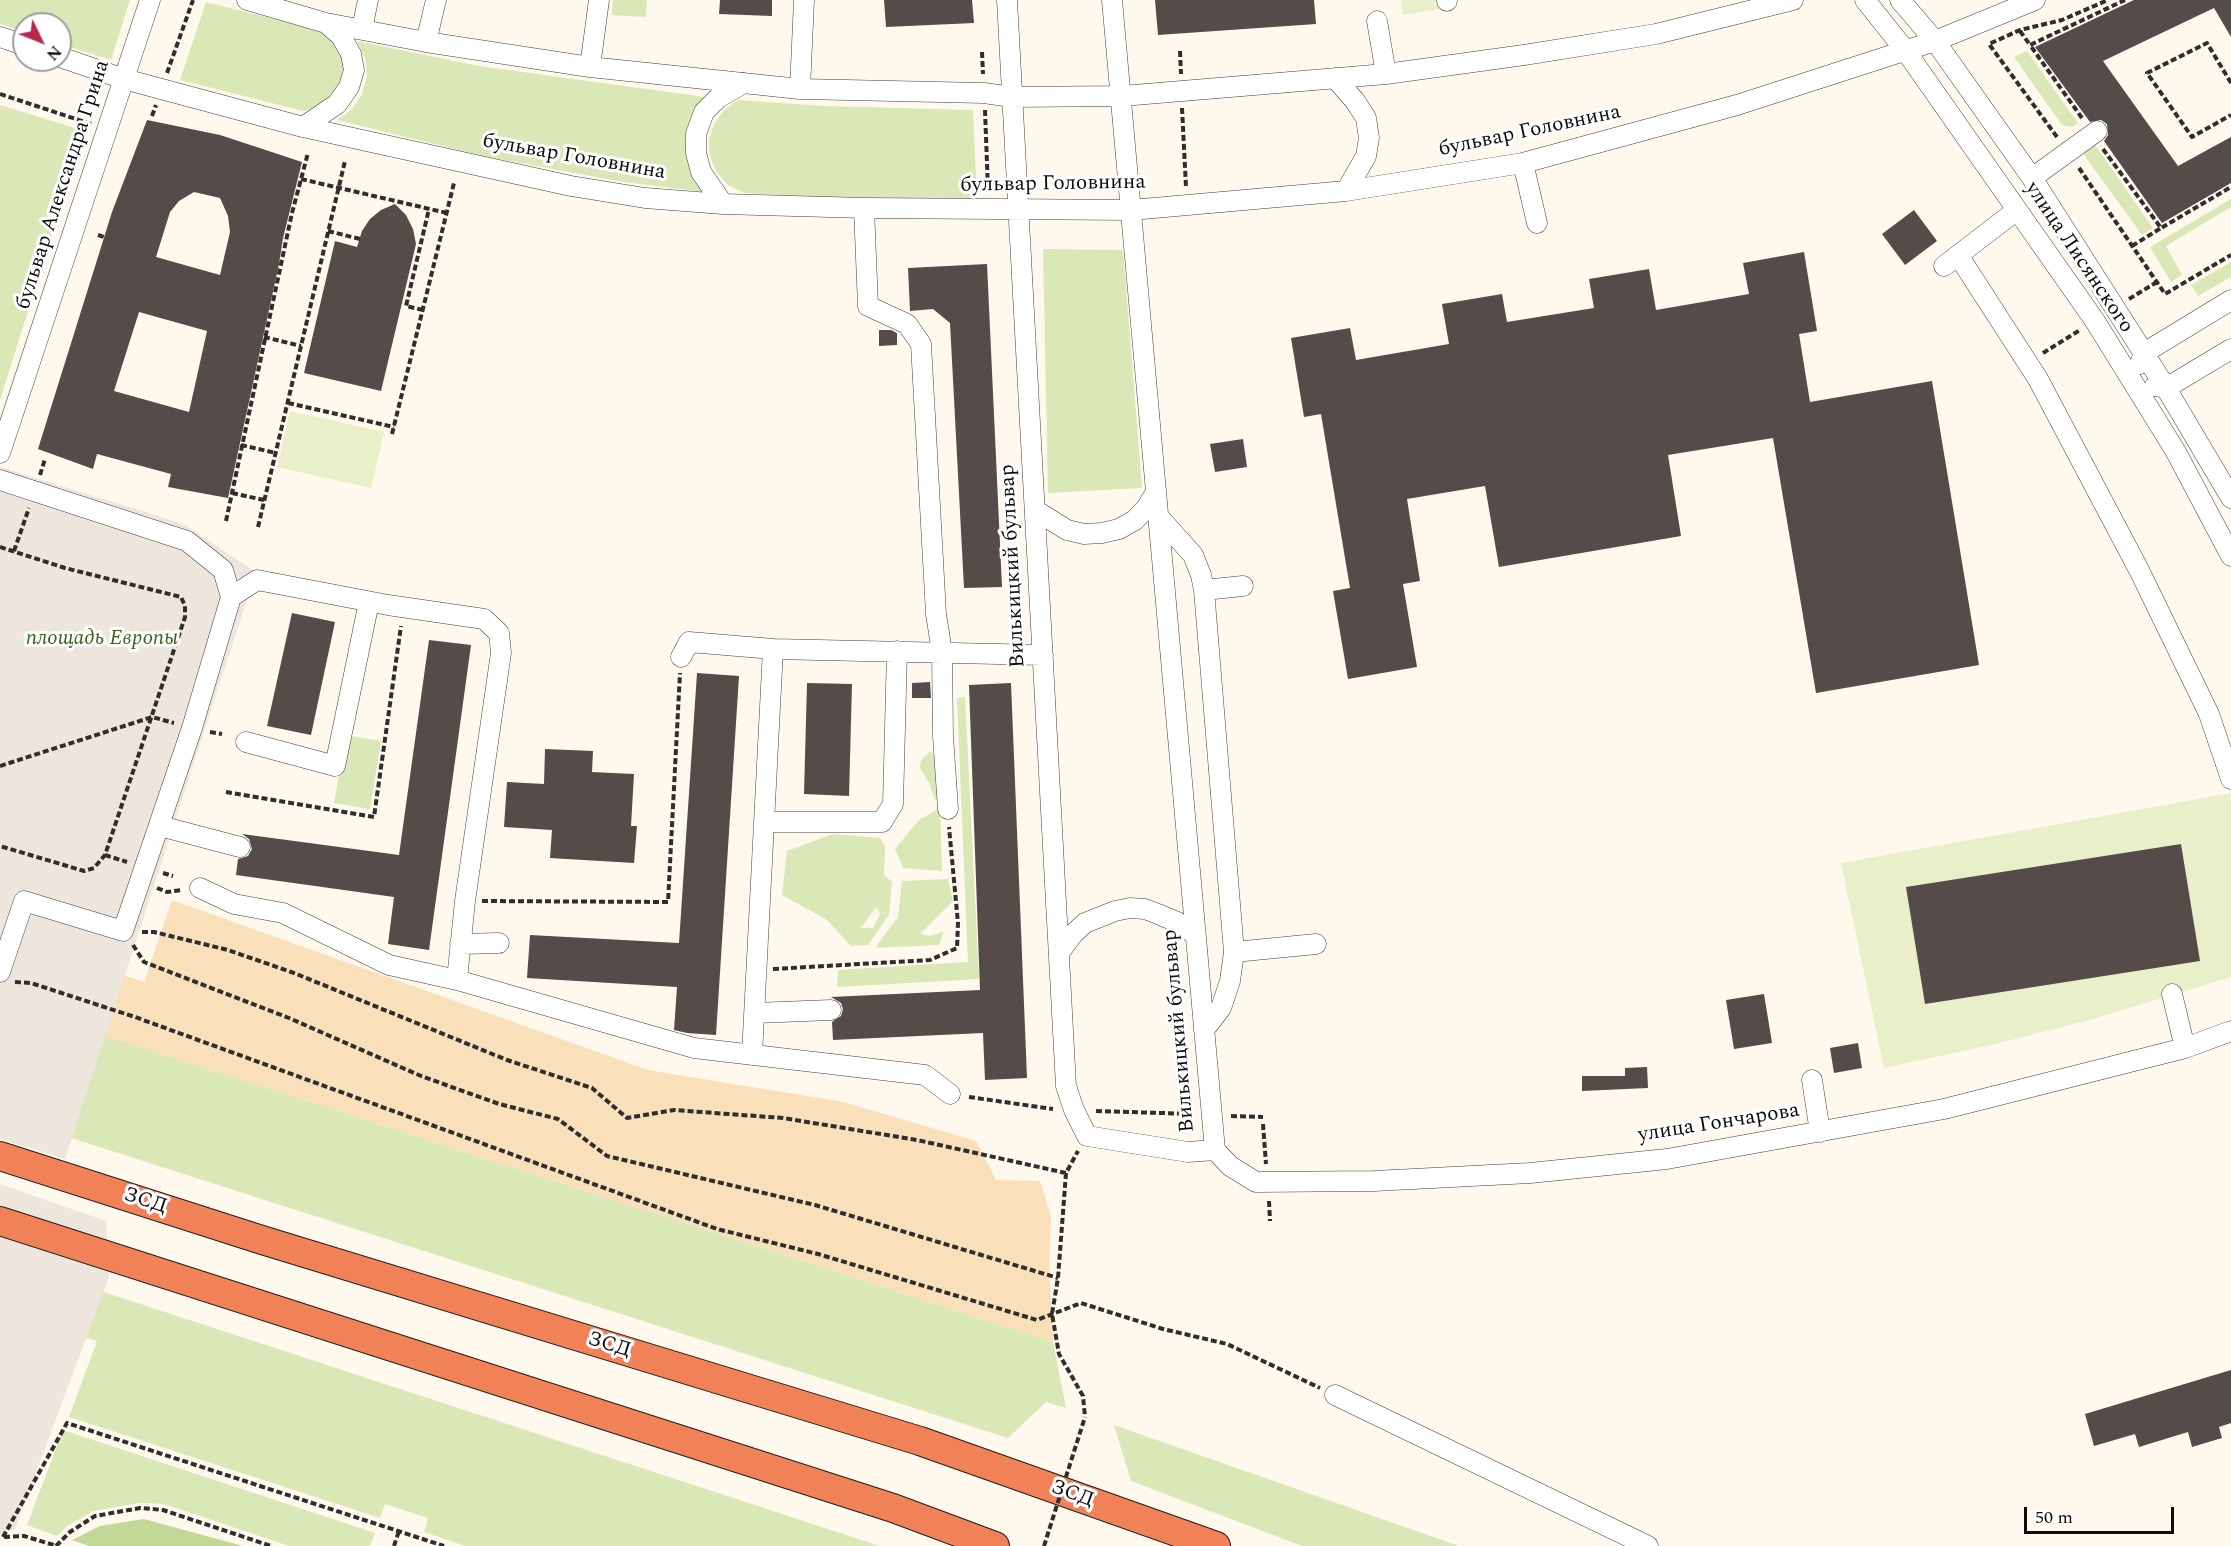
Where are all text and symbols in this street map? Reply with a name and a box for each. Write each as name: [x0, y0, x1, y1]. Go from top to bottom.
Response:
north arrow: [12, 12, 72, 72]
text: N: [40, 40, 67, 66]
street label: бульвар Александра Грина: [12, 57, 116, 313]
street label: бульвар Головнина: [1437, 100, 1623, 164]
street label: бульвар Головнина: [481, 130, 667, 186]
street label: бульвар Головнина: [960, 171, 1146, 199]
street label: улица Лисянского: [2018, 178, 2138, 338]
street label: Вилькицкий бульвар: [996, 464, 1032, 668]
park label: площадь Европы: [26, 627, 178, 653]
street label: Вилькицкий бульвар: [1159, 928, 1201, 1134]
street label: улица Гончарова: [1636, 1099, 1802, 1149]
street label: ЗСД: [120, 1183, 170, 1221]
street label: ЗСД: [584, 1328, 634, 1364]
street label: ЗСД: [1047, 1476, 1097, 1514]
scale bar: [2027, 1495, 2177, 1533]
text: 50 m: [2035, 1504, 2073, 1531]

